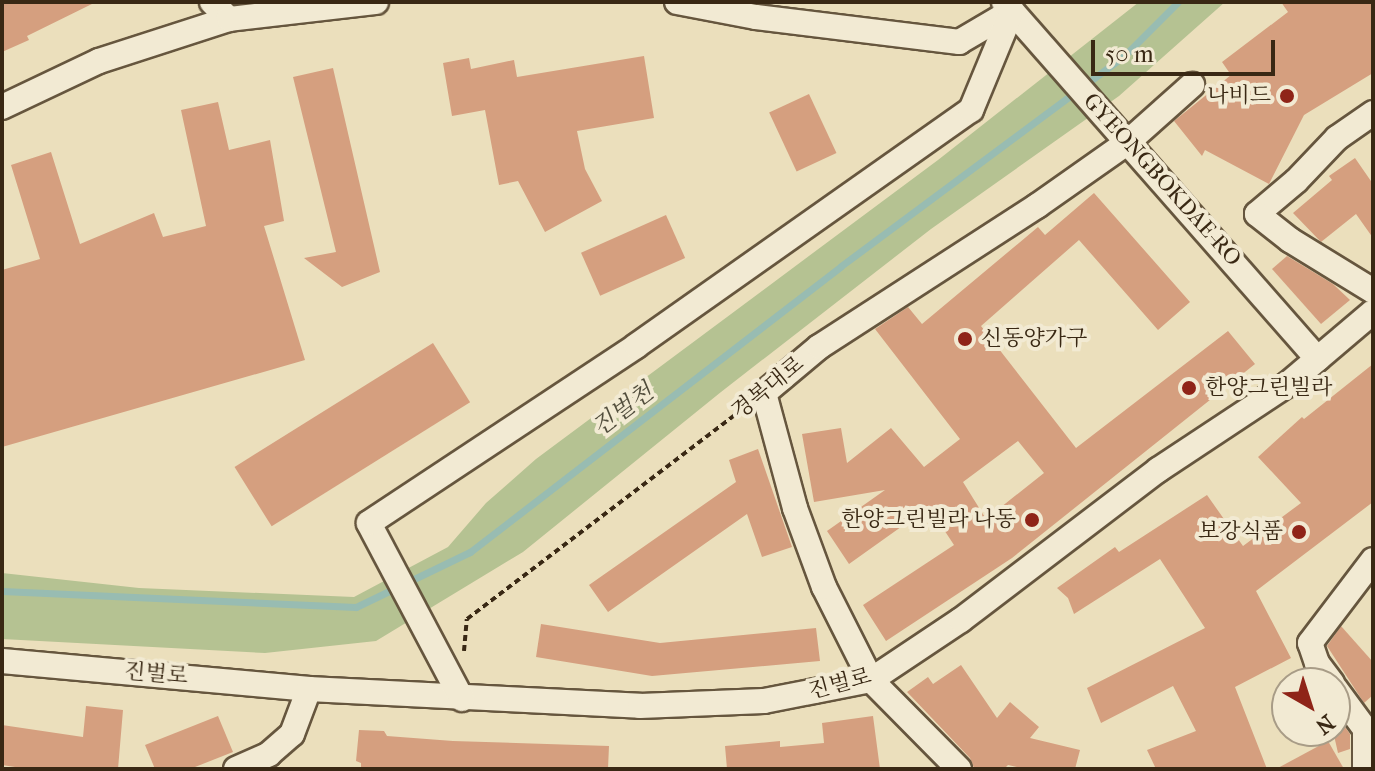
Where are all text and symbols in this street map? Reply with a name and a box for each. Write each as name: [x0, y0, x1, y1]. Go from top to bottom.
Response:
scale bar: [1095, 24, 1279, 74]
text: 50 m: [1105, 40, 1154, 68]
place label: 나비드: [1207, 83, 1271, 109]
marker: 나비드: [1278, 87, 1296, 105]
street label: GYEONGBOKDAE-RO: [1078, 88, 1246, 272]
place label: 신동양가구: [981, 326, 1087, 352]
marker: 신동양가구: [956, 330, 974, 348]
street label: 경복대로: [727, 351, 809, 425]
place label: 한양그린빌라: [1205, 375, 1333, 401]
water label: 진벌천: [587, 378, 659, 442]
marker: 한양그린빌라: [1180, 379, 1198, 397]
place label: 한양그린빌라 나동: [841, 507, 1016, 533]
marker: 한양그린빌라 나동: [1023, 511, 1041, 529]
place label: 보강식품: [1198, 519, 1283, 545]
marker: 보강식품: [1290, 523, 1308, 541]
street label: 진벌로: [123, 658, 189, 690]
street label: 진벌로: [806, 663, 874, 705]
north arrow: [1271, 667, 1351, 747]
text: N: [1310, 709, 1340, 739]

